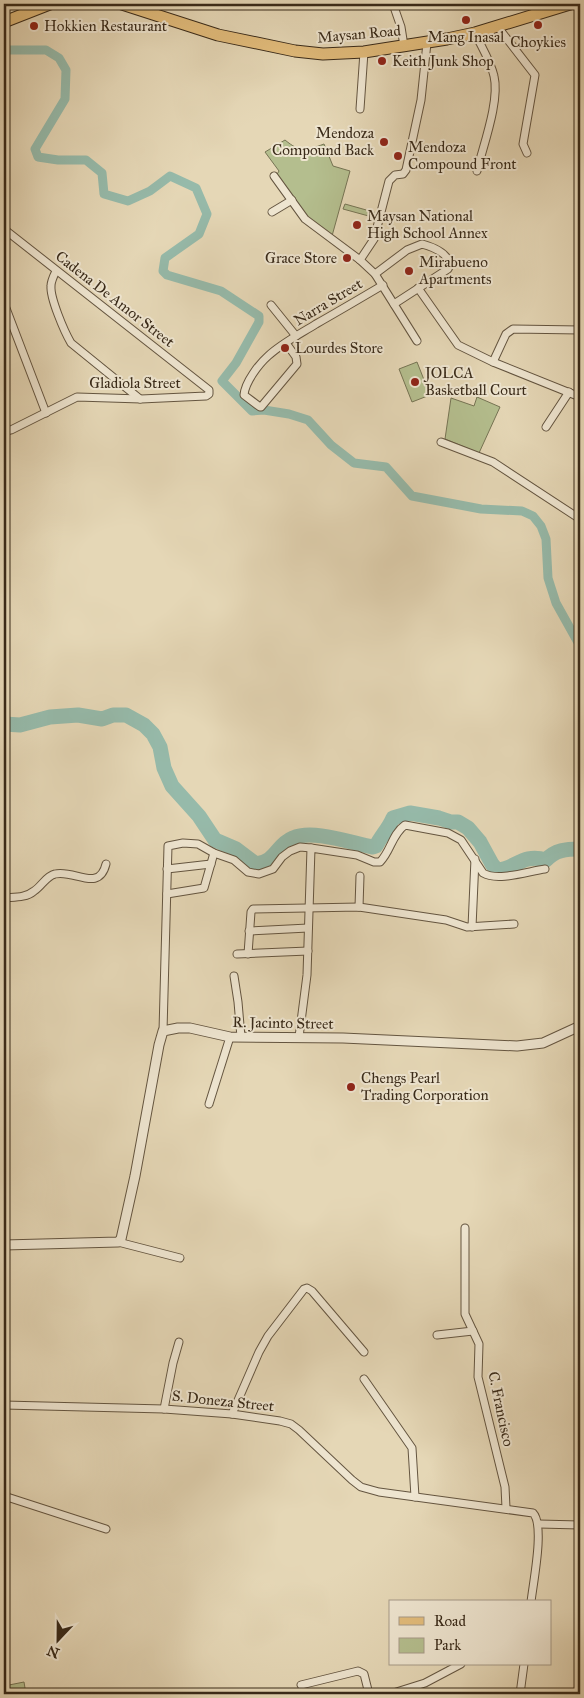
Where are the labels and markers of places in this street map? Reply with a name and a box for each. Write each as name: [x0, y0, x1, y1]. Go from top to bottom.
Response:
marker: Mang Inasal: [460, 14, 472, 26]
place label: Hokkien Restaurant: [44, 17, 168, 35]
marker: Choykies: [532, 19, 544, 31]
marker: Hokkien Restaurant: [28, 20, 40, 32]
place label: Mang Inasal: [428, 28, 505, 46]
place label: Choykies: [510, 33, 566, 51]
place label: Keith Junk Shop: [392, 52, 494, 71]
marker: Keith Junk Shop: [376, 55, 388, 67]
place label: Mendoza Compound Back: [272, 124, 375, 159]
marker: Mendoza Compound Back: [378, 136, 390, 148]
place label: Mendoza Compound Front: [408, 138, 517, 173]
marker: Mendoza Compound Front: [392, 150, 404, 162]
place label: Maysan National High School Annex: [367, 207, 488, 242]
marker: Maysan National High School Annex: [351, 219, 363, 231]
place label: Grace Store: [265, 249, 337, 267]
marker: Grace Store: [341, 252, 353, 264]
place label: Mirabueno Apartments: [418, 253, 492, 288]
marker: Mirabueno Apartments: [403, 265, 415, 277]
place label: Lourdes Store: [295, 339, 383, 357]
marker: Lourdes Store: [279, 342, 291, 354]
place label: JOLCA Basketball Court: [423, 364, 528, 399]
marker: JOLCA Basketball Court: [409, 376, 421, 388]
place label: Chengs Pearl Trading Corporation: [361, 1069, 489, 1104]
marker: Chengs Pearl Trading Corporation: [345, 1081, 357, 1093]

